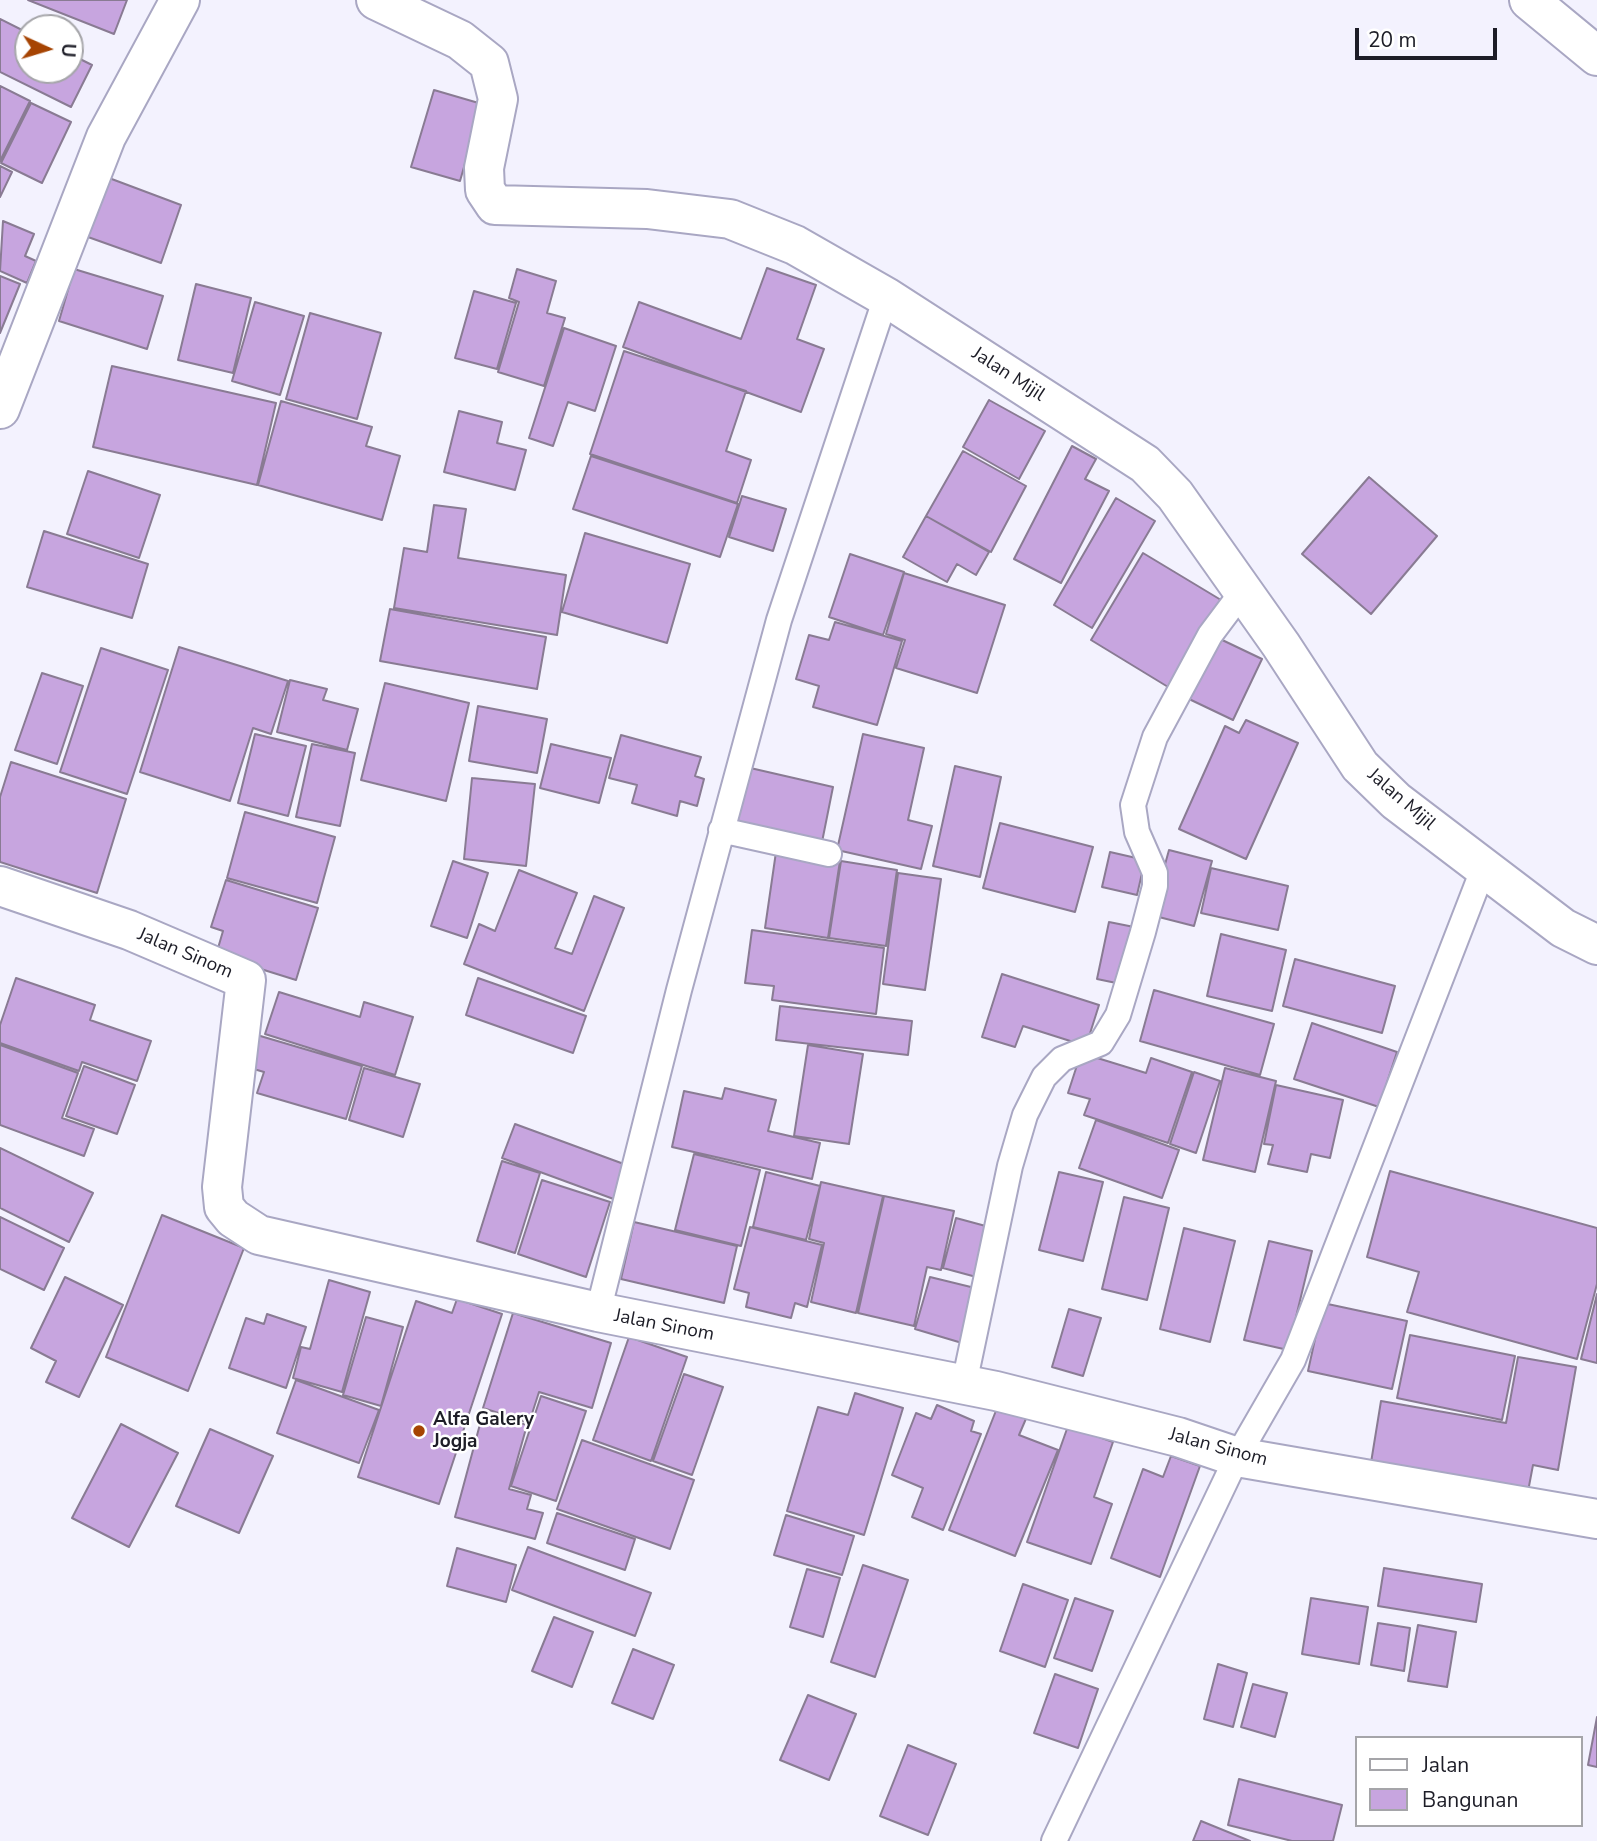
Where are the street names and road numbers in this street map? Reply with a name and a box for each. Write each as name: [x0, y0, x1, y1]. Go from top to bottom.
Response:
street label: Jalan Mijil: [967, 343, 1049, 407]
street label: Jalan Mijil: [1362, 764, 1440, 836]
street label: Jalan Sinom: [134, 924, 236, 984]
street label: Jalan Sinom: [612, 1305, 716, 1347]
street label: Jalan Sinom: [1166, 1424, 1270, 1472]

